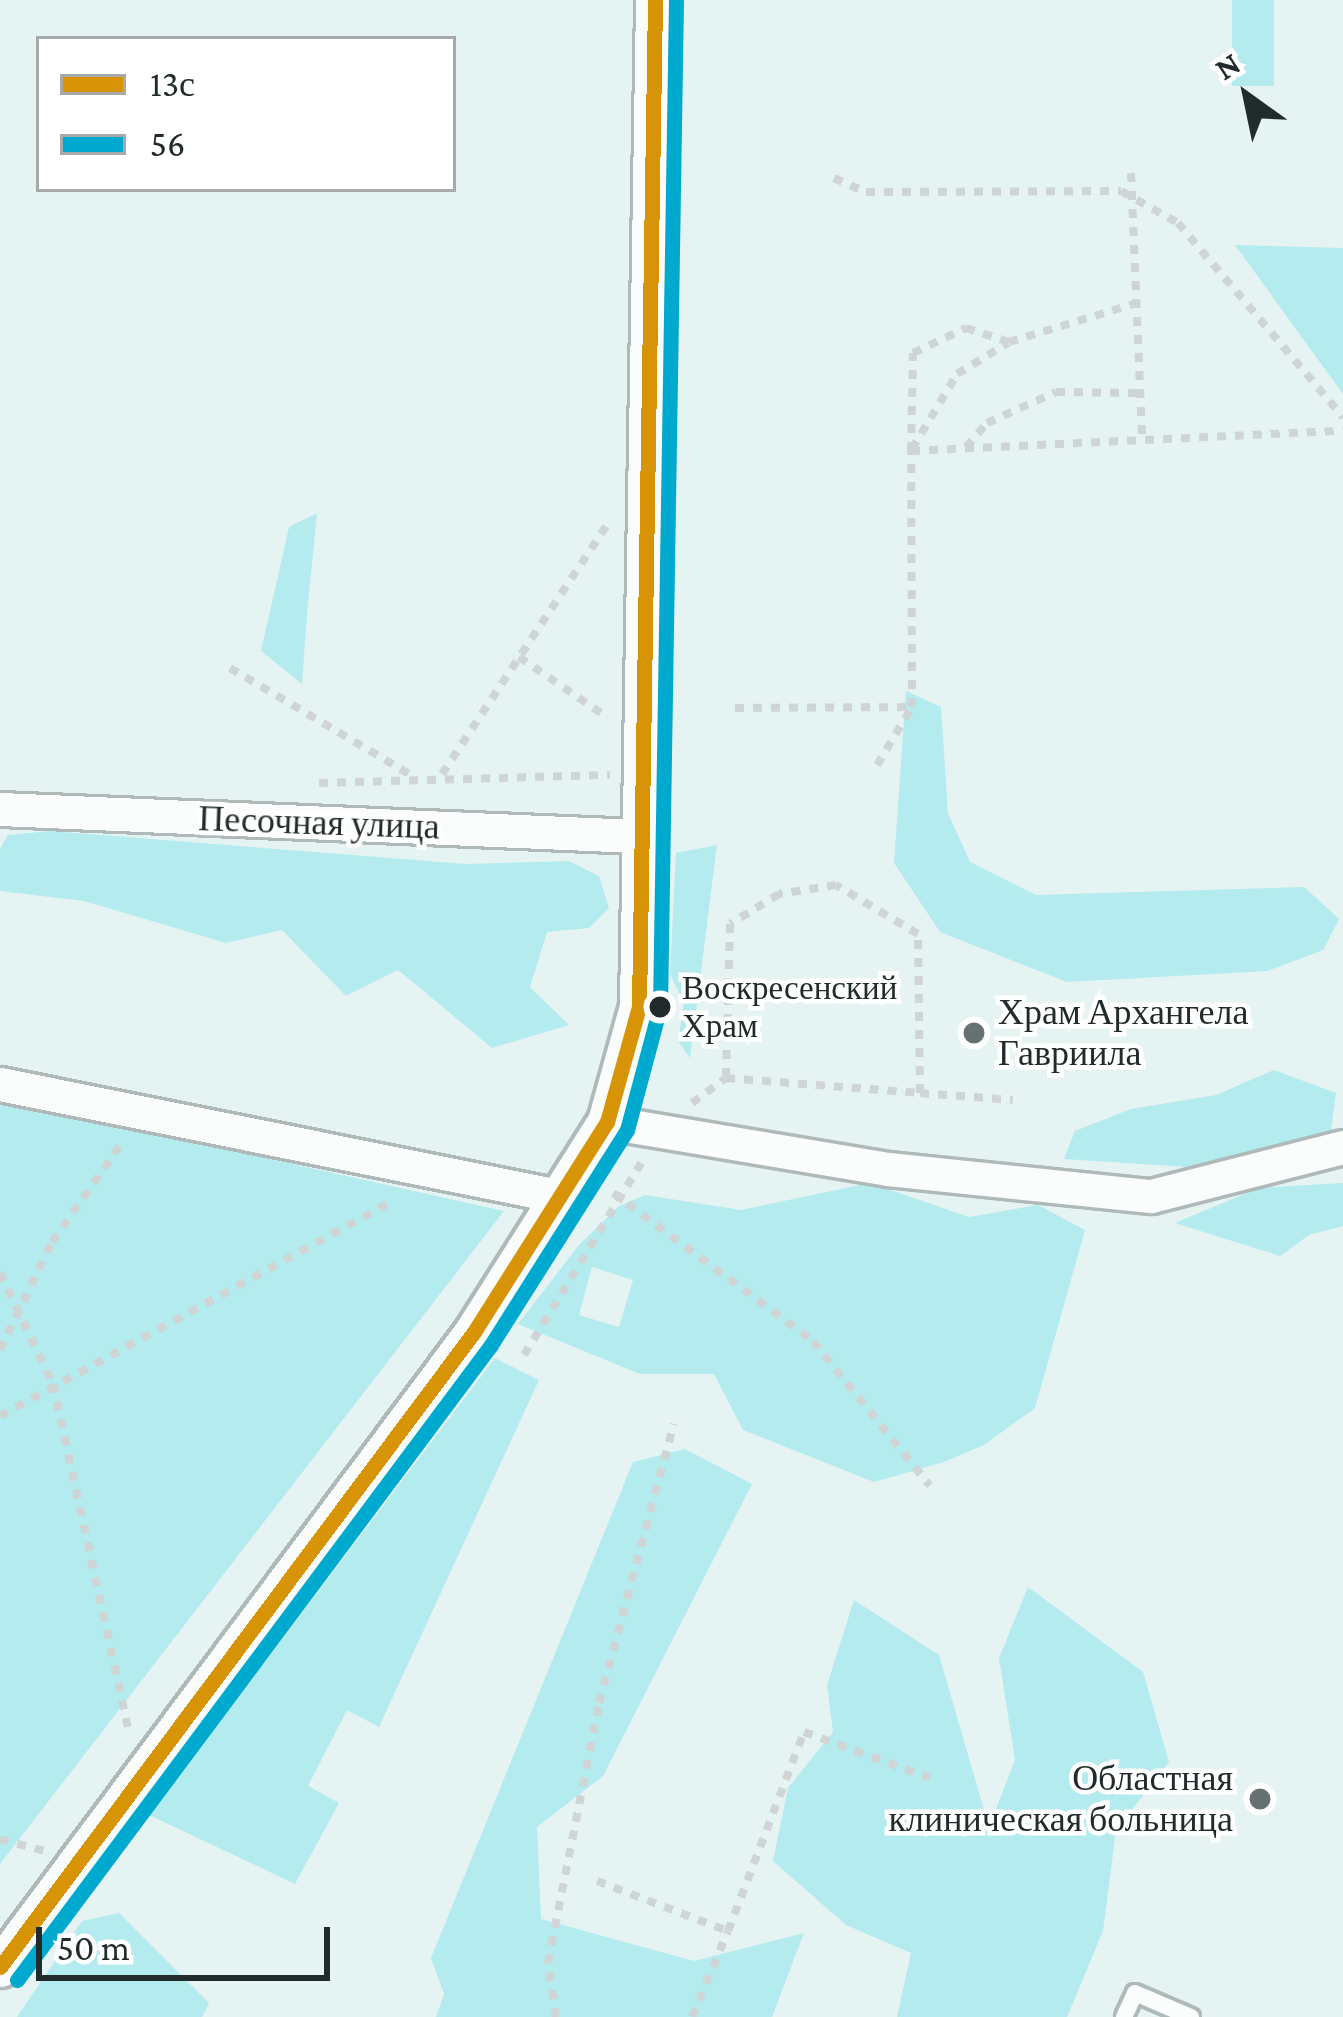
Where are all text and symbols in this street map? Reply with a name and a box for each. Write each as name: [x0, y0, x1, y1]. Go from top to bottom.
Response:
legend: [36, 36, 456, 192]
north arrow: [1187, 36, 1307, 156]
text: N: [1208, 44, 1247, 87]
text: 13с: [150, 64, 195, 104]
text: 56: [150, 124, 185, 164]
street label: Песочная улица: [198, 797, 440, 849]
place label: Воскресенский Храм: [682, 968, 897, 1046]
place label: Храм Архангела Гавриила: [998, 990, 1248, 1075]
marker: Воскресенский Храм: [649, 996, 671, 1018]
marker: Храм Архангела Гавриила: [961, 1020, 987, 1046]
place label: Областная клиническая больница: [889, 1756, 1233, 1841]
marker: Областная клиническая больница: [1244, 1783, 1276, 1815]
scale bar: [42, 1903, 336, 1977]
text: 50 m: [57, 1928, 130, 1968]

